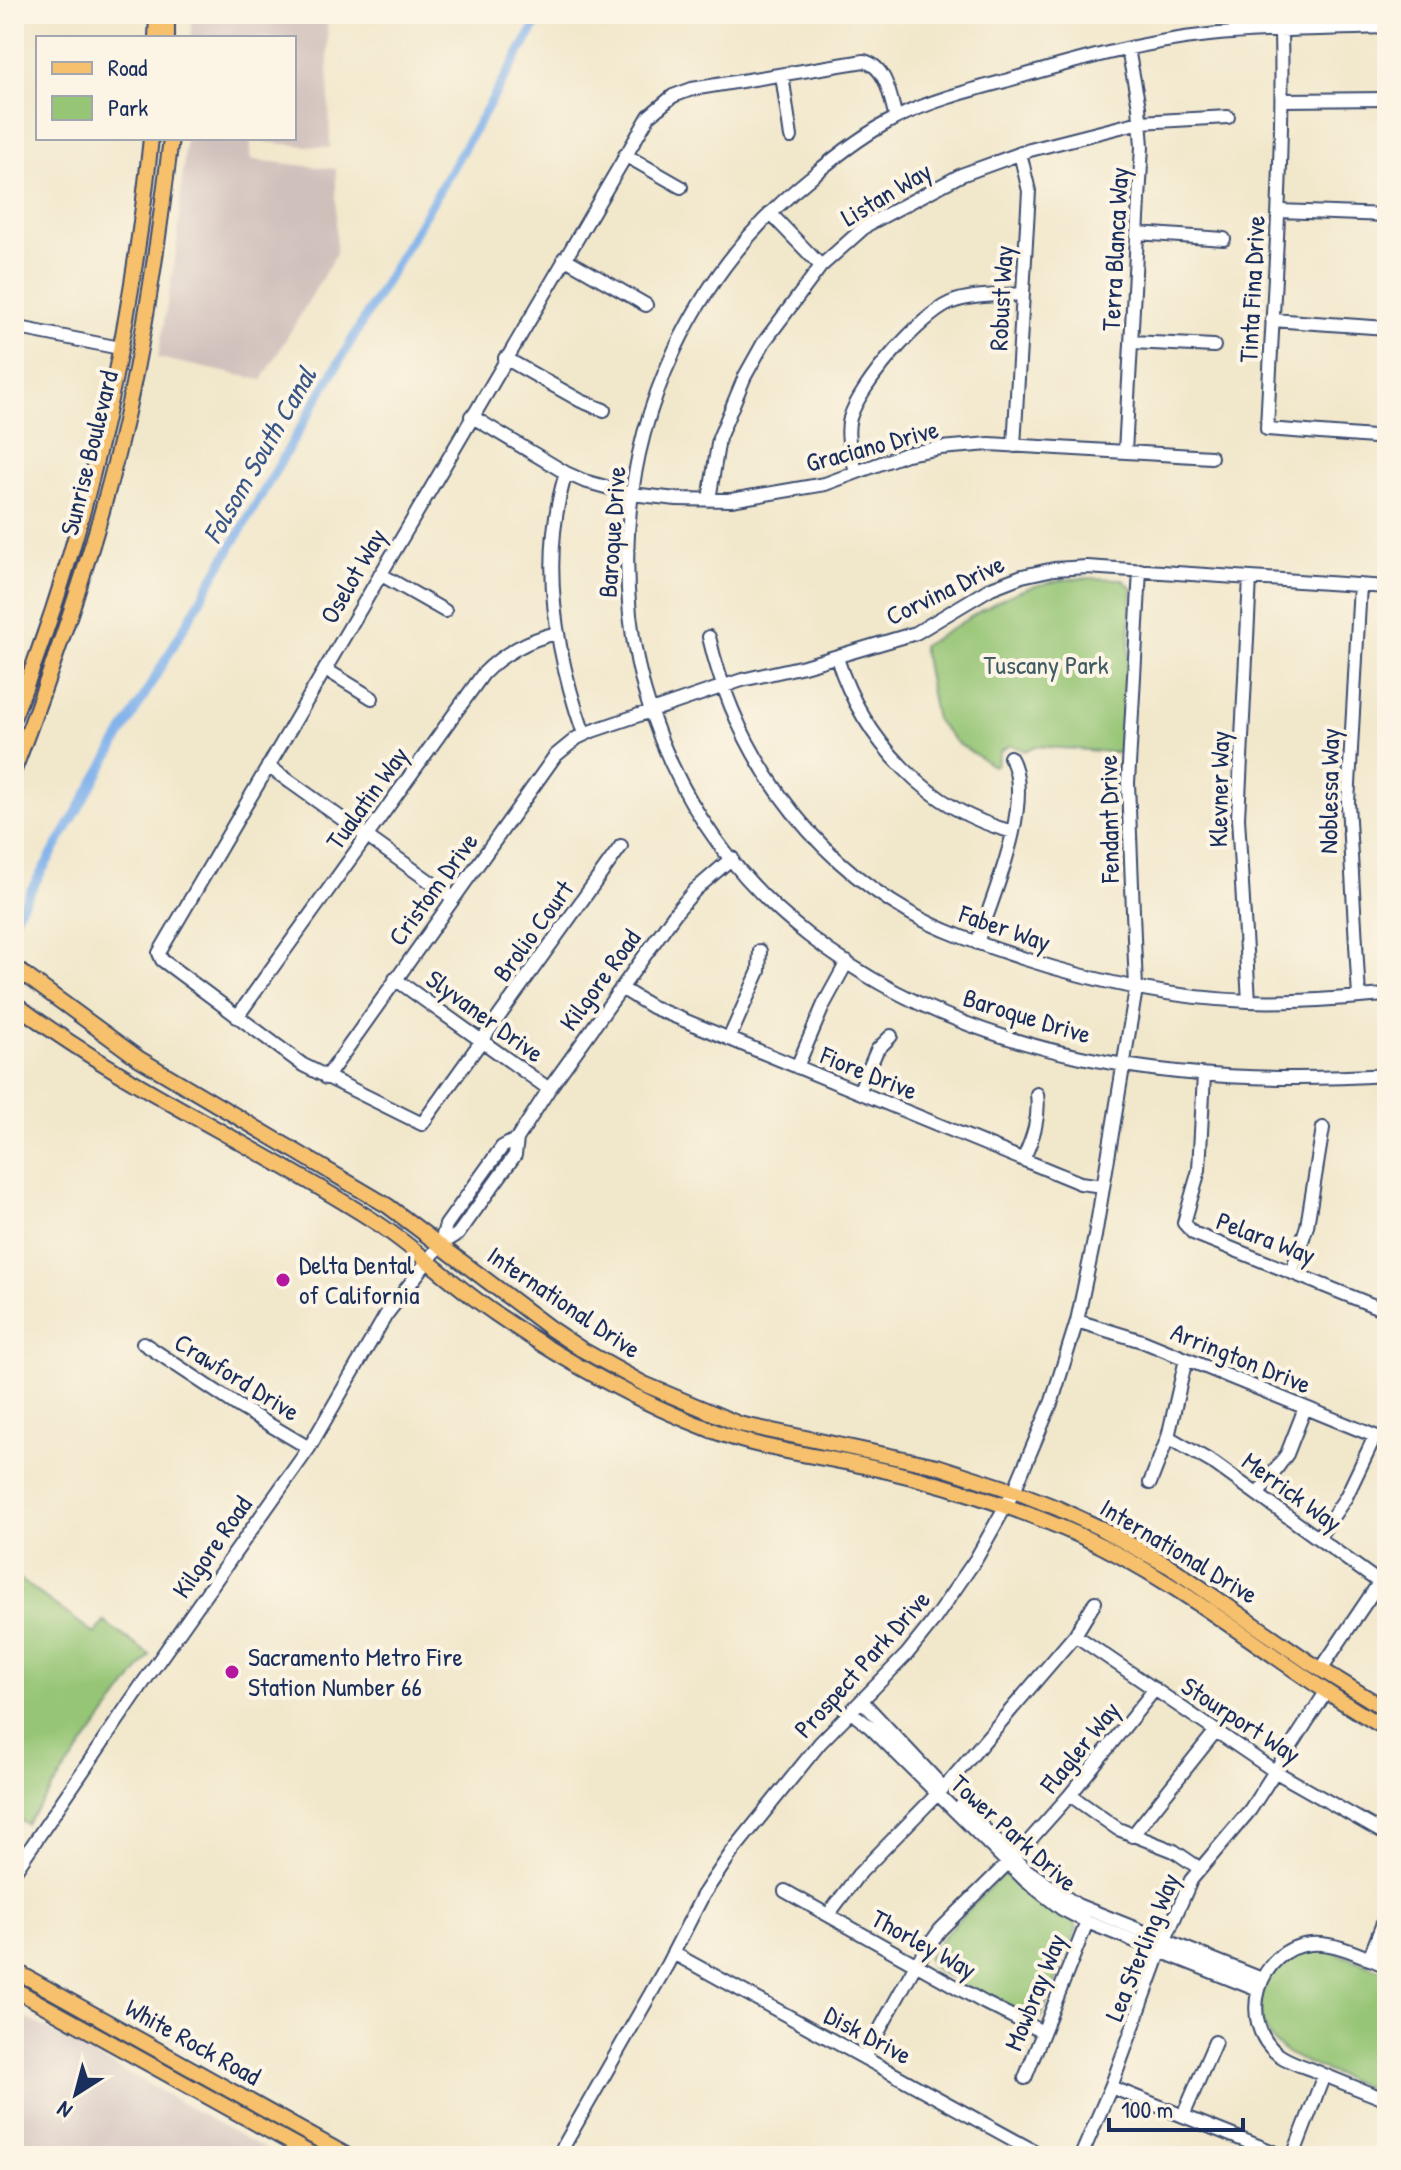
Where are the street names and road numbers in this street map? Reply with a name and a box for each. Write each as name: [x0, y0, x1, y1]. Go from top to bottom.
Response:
street label: Listan Way: [834, 153, 937, 234]
street label: Terra Blanca Way: [1093, 166, 1136, 332]
street label: Tinta Fina Drive: [1230, 215, 1273, 363]
street label: Robust Way: [980, 244, 1021, 352]
street label: Sunrise Boulevard: [51, 367, 126, 539]
street label: Graciano Drive: [802, 411, 942, 480]
street label: Baroque Drive: [589, 465, 634, 599]
street label: Oselot Way: [311, 522, 394, 630]
street label: Corvina Drive: [880, 546, 1010, 633]
street label: Noblessa Way: [1310, 728, 1347, 854]
street label: Klevner Way: [1200, 730, 1237, 848]
street label: Tualatin Way: [317, 739, 416, 856]
street label: Fendant Drive: [1090, 755, 1127, 884]
street label: Cristom Drive: [380, 825, 486, 952]
street label: Brolio Court: [484, 872, 582, 988]
street label: Faber Way: [954, 895, 1055, 959]
street label: Kilgore Road: [551, 922, 648, 1037]
street label: Slyvaner Drive: [419, 961, 551, 1070]
street label: Baroque Drive: [959, 980, 1095, 1051]
street label: Fiore Drive: [815, 1037, 923, 1108]
street label: Pelara Way: [1212, 1203, 1321, 1272]
street label: International Drive: [481, 1237, 648, 1366]
street label: Arrington Drive: [1166, 1314, 1316, 1401]
street label: Crawford Drive: [168, 1324, 306, 1429]
street label: Merrick Way: [1235, 1443, 1349, 1540]
street label: Kilgore Road: [164, 1489, 260, 1605]
street label: International Drive: [1094, 1490, 1265, 1611]
street label: Prospect Park Drive: [786, 1582, 938, 1745]
street label: Stourport Way: [1175, 1668, 1308, 1771]
street label: Flagler Way: [1031, 1693, 1127, 1801]
street label: Tower Park Drive: [943, 1766, 1085, 1899]
street label: Lea Sterling Way: [1096, 1868, 1187, 2026]
street label: Thorley Way: [865, 1900, 983, 1987]
street label: Mowbray Way: [995, 1928, 1074, 2055]
street label: White Rock Road: [119, 1990, 267, 2093]
street label: Disk Drive: [819, 1997, 918, 2072]

